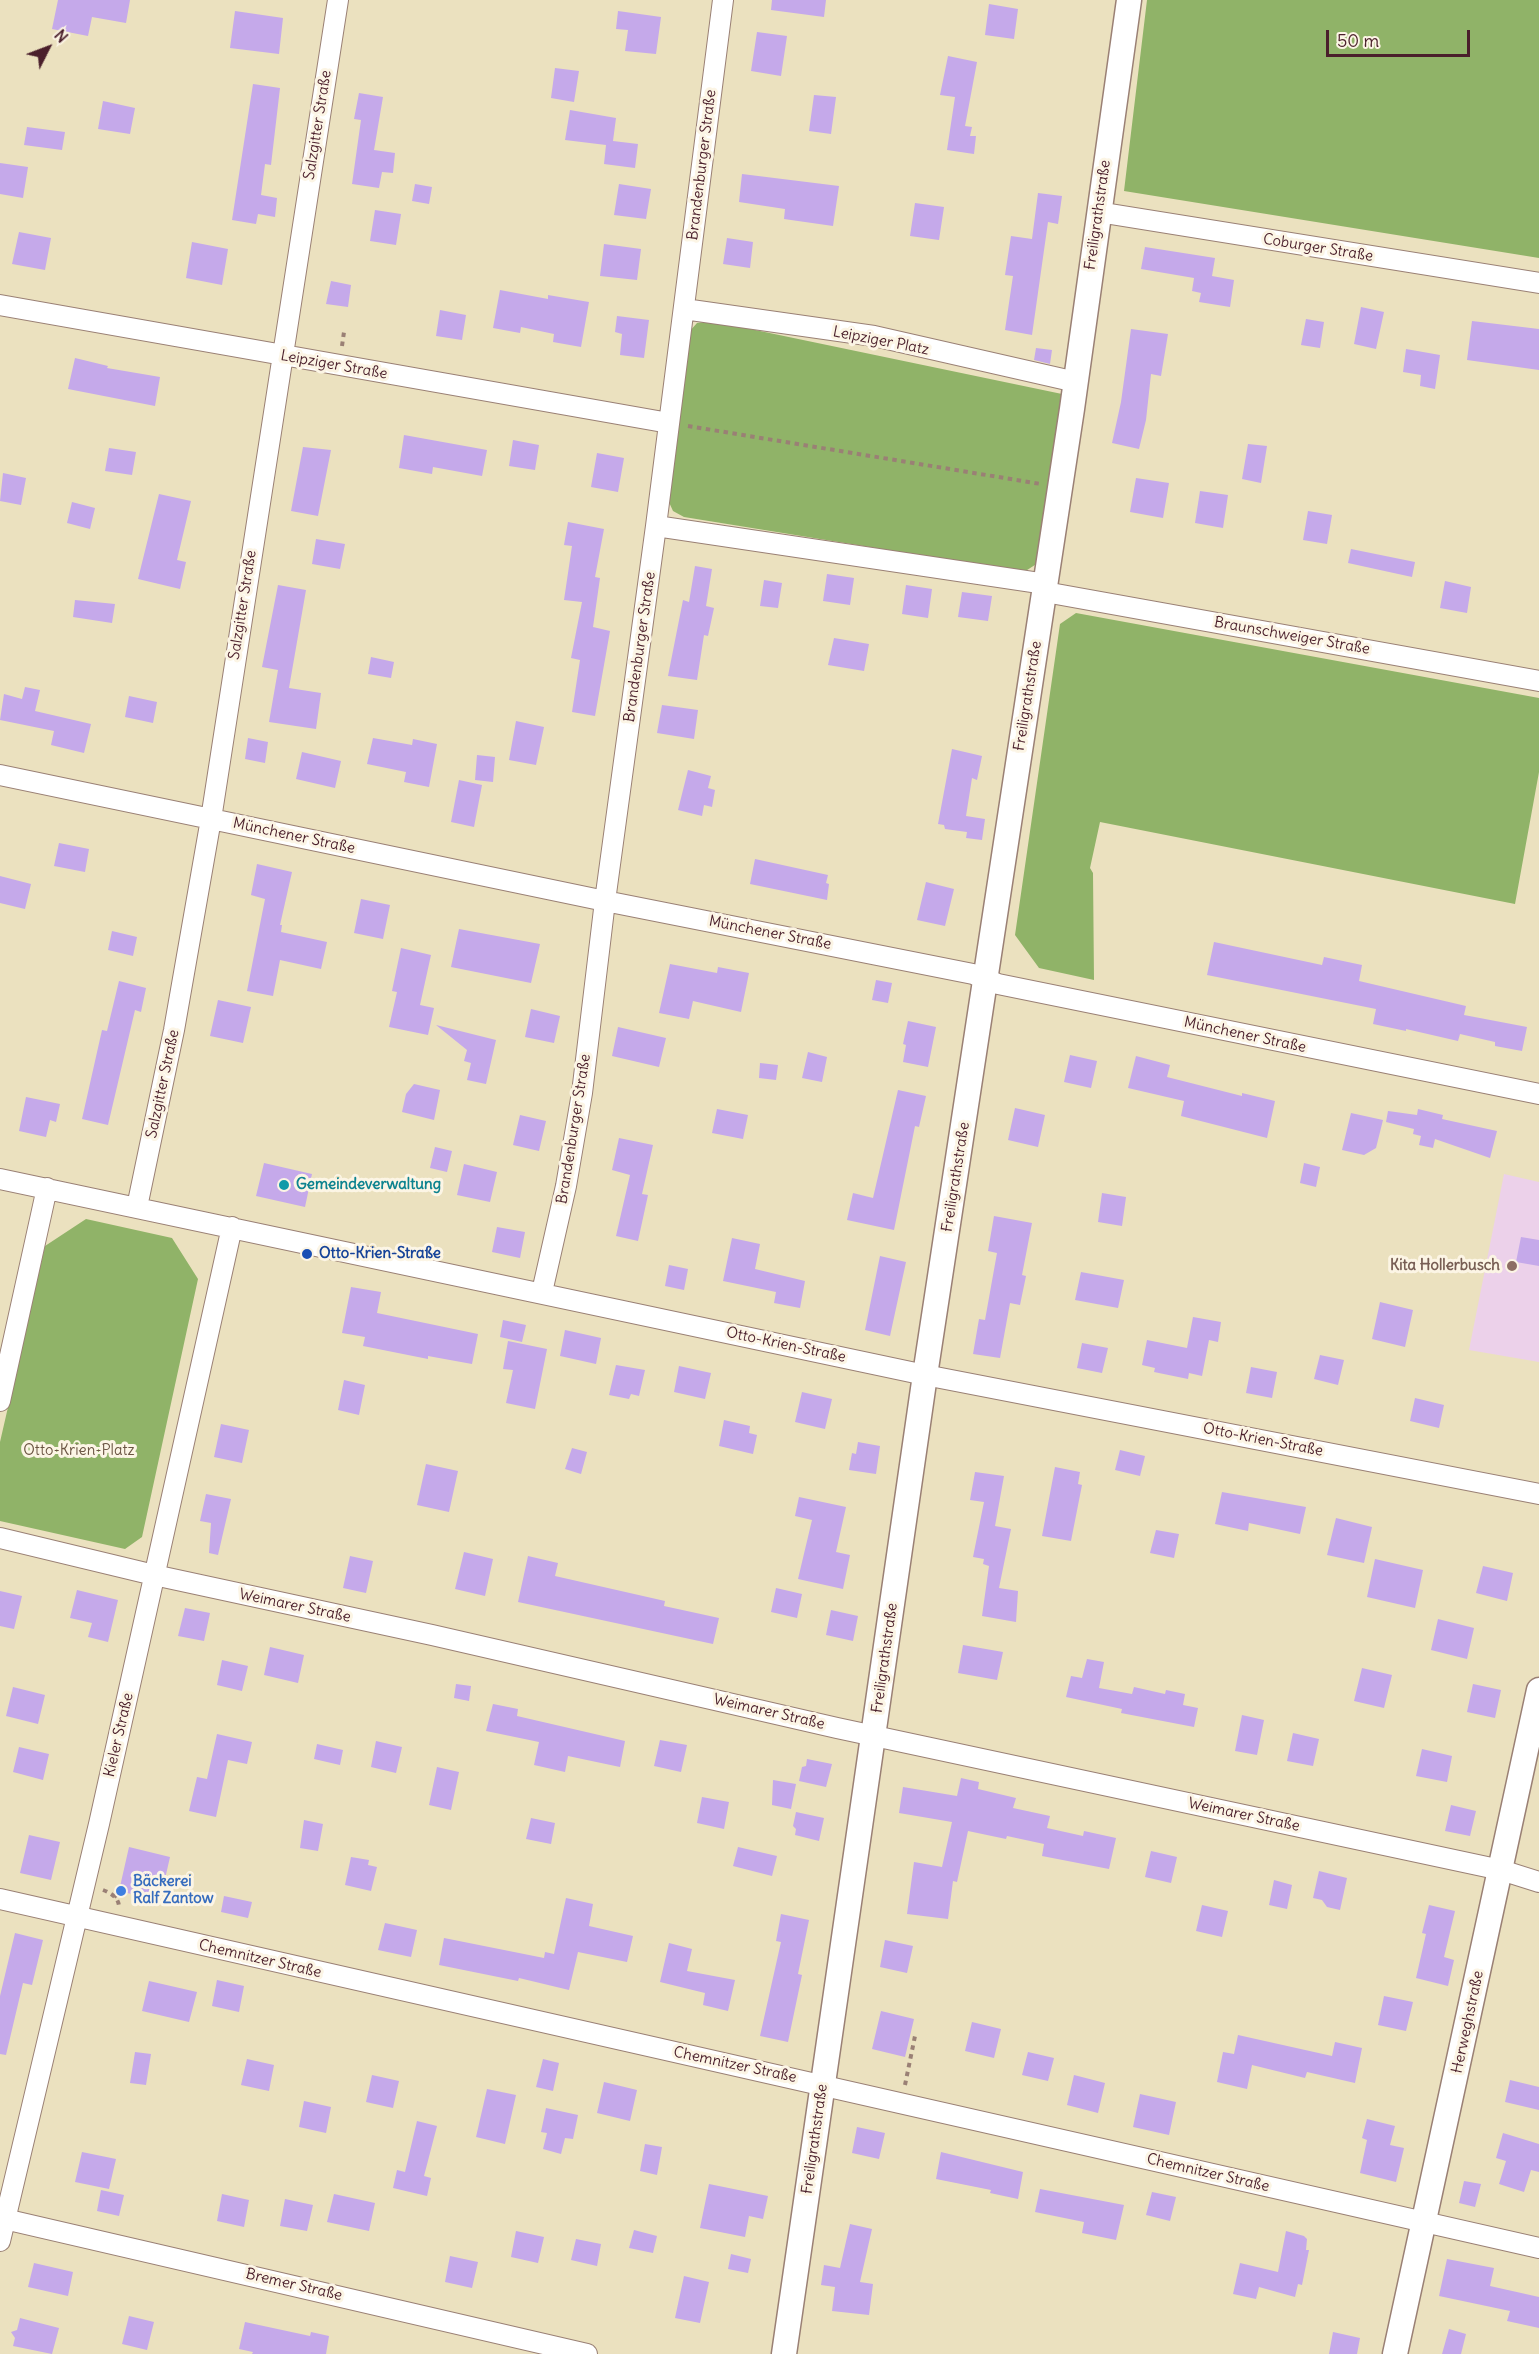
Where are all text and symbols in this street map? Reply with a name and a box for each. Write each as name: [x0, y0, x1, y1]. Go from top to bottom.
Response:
north arrow: [18, 18, 78, 78]
scale bar: [1329, 18, 1473, 56]
text: N: [50, 25, 73, 47]
text: 50 m: [1337, 29, 1379, 52]
street label: Salzgitter Straße: [300, 69, 336, 181]
street label: Brandenburger Straße: [684, 89, 720, 241]
street label: Freiligrathstraße: [1081, 159, 1115, 271]
street label: Coburger Straße: [1262, 230, 1374, 266]
street label: Leipziger Platz: [831, 323, 931, 359]
street label: Leipziger Straße: [279, 347, 389, 383]
street label: Salzgitter Straße: [225, 549, 261, 661]
street label: Brandenburger Straße: [621, 571, 659, 723]
street label: Braunschweiger Straße: [1213, 613, 1371, 659]
street label: Freiligrathstraße: [1010, 640, 1046, 752]
street label: Münchener Straße: [231, 814, 357, 858]
street label: Münchener Straße: [707, 912, 833, 954]
street label: Münchener Straße: [1182, 1013, 1308, 1057]
street label: Salzgitter Straße: [143, 1028, 183, 1140]
street label: Brandenburger Straße: [553, 1053, 595, 1205]
street label: Freiligrathstraße: [938, 1121, 974, 1233]
place label: Gemeindeverwaltung: [296, 1176, 441, 1194]
marker: Gemeindeverwaltung: [277, 1178, 291, 1192]
place label: Otto-Krien-Straße: [319, 1245, 441, 1263]
marker: Otto-Krien-Straße: [300, 1247, 314, 1261]
place label: Kita Hollerbusch: [1390, 1257, 1500, 1275]
marker: Kita Hollerbusch: [1505, 1259, 1519, 1273]
street label: Otto-Krien-Straße: [725, 1324, 847, 1366]
street label: Otto-Krien-Straße: [1201, 1420, 1325, 1460]
park label: Otto-Krien-Platz: [23, 1442, 135, 1460]
street label: Weimarer Straße: [238, 1585, 352, 1627]
street label: Freiligrathstraße: [868, 1602, 902, 1714]
street label: Weimarer Straße: [712, 1690, 826, 1734]
street label: Kieler Straße: [101, 1691, 137, 1779]
street label: Weimarer Straße: [1187, 1794, 1301, 1836]
place label: Bäckerei Ralf Zantow: [133, 1873, 214, 1908]
marker: Bäckerei Ralf Zantow: [114, 1884, 128, 1898]
street label: Chemnitzer Straße: [197, 1936, 323, 1982]
street label: Herweghstraße: [1448, 1969, 1488, 2075]
street label: Chemnitzer Straße: [672, 2043, 798, 2087]
street label: Freiligrathstraße: [798, 2083, 832, 2195]
street label: Chemnitzer Straße: [1145, 2150, 1271, 2196]
street label: Bremer Straße: [244, 2265, 344, 2305]

